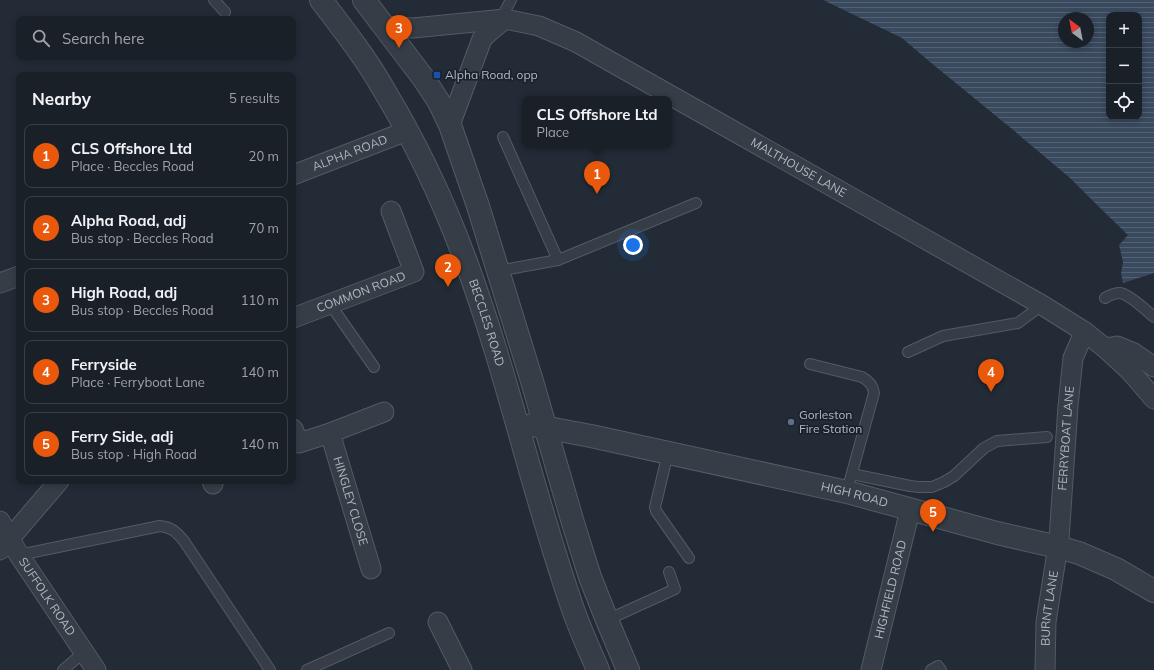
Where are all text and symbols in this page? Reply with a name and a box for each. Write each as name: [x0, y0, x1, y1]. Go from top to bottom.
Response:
north arrow: [1058, 12, 1094, 48]
map controls: [1106, 12, 1142, 120]
button: +: [1106, 12, 1142, 48]
pin: 3: [386, 15, 412, 48]
search box: [16, 16, 296, 60]
icon: search: [30, 27, 52, 49]
text: Search here: [62, 29, 144, 48]
button: −: [1106, 48, 1142, 84]
place label: Alpha Road, opp: [445, 67, 538, 82]
marker: Alpha Road, opp: [432, 70, 442, 80]
button: locate: [1106, 84, 1142, 120]
text: Nearby: [32, 88, 91, 109]
text: 5 results: [229, 90, 280, 106]
popup: [522, 96, 672, 148]
text: CLS Offshore Ltd: [536, 105, 658, 124]
text: Place: [536, 124, 569, 140]
street label: ALPHA ROAD: [310, 131, 390, 174]
street label: MALTHOUSE LANE: [748, 134, 849, 200]
text: CLS Offshore Ltd: [71, 139, 192, 158]
text: 1: [42, 148, 50, 164]
text: 20 m: [249, 148, 279, 164]
text: Place · Beccles Road: [71, 158, 194, 174]
pin: 1: [584, 161, 610, 194]
text: Alpha Road, adj: [71, 211, 186, 230]
text: 2: [42, 220, 50, 236]
text: 70 m: [249, 220, 279, 236]
text: Bus stop · Beccles Road: [71, 230, 214, 246]
your location: [623, 235, 643, 255]
pin: 2: [435, 254, 461, 287]
street label: COMMON ROAD: [314, 268, 408, 315]
street label: BECCLES ROAD: [466, 277, 508, 368]
text: High Road, adj: [71, 283, 177, 302]
text: 3: [42, 292, 50, 308]
text: 110 m: [241, 292, 279, 308]
text: Bus stop · Beccles Road: [71, 302, 214, 318]
text: Ferryside: [71, 355, 137, 374]
pin: 4: [978, 359, 1004, 392]
text: 4: [42, 364, 50, 380]
text: 140 m: [241, 364, 279, 380]
text: Place · Ferryboat Lane: [71, 374, 205, 390]
street label: FERRYBOAT LANE: [1054, 385, 1077, 491]
place label: Gorleston Fire Station: [799, 407, 862, 436]
marker: Gorleston Fire Station: [786, 417, 796, 427]
text: Ferry Side, adj: [71, 427, 173, 446]
text: 5: [42, 436, 50, 452]
text: 140 m: [241, 436, 279, 452]
text: Bus stop · High Road: [71, 446, 197, 462]
street label: HINGLEY CLOSE: [330, 455, 371, 547]
street label: HIGH ROAD: [820, 479, 890, 510]
pin: 5: [920, 499, 946, 532]
street label: HIGHFIELD ROAD: [871, 538, 909, 640]
street label: SUFFOLK ROAD: [16, 554, 79, 638]
street label: BURNT LANE: [1038, 570, 1061, 646]

